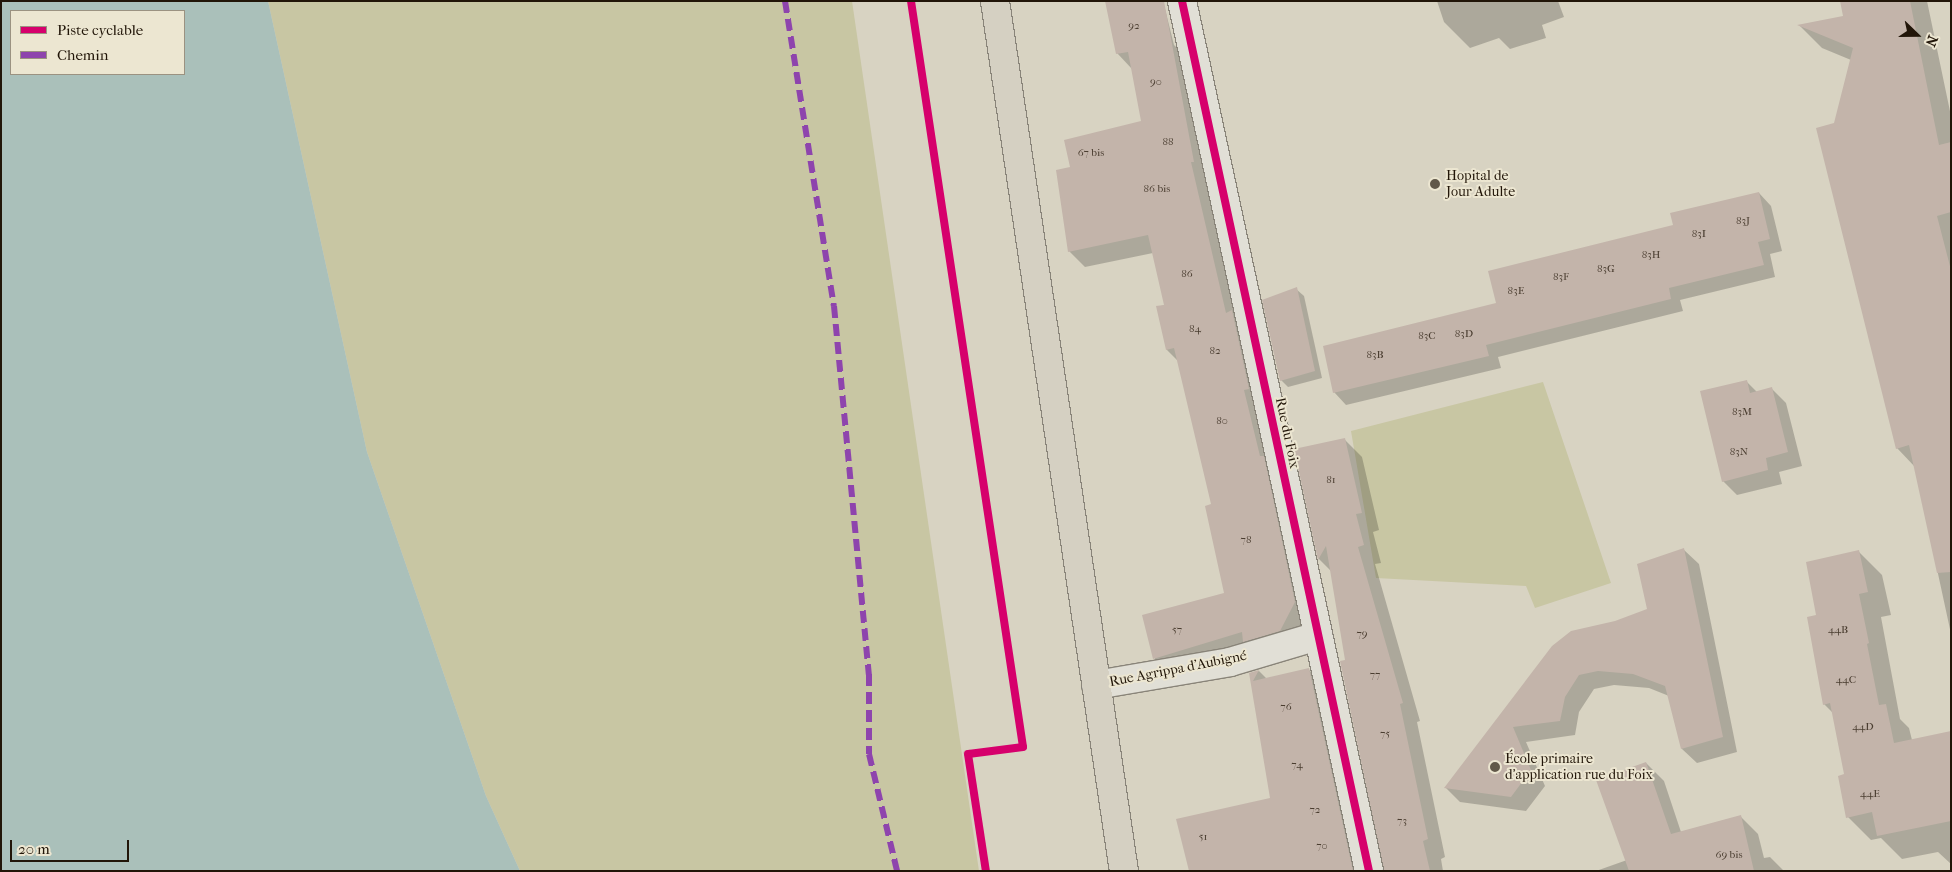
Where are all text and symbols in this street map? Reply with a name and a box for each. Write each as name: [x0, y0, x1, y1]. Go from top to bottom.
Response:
legend: [10, 10, 185, 75]
north arrow: [1892, 10, 1942, 60]
house number: 92: [1128, 19, 1140, 33]
text: Piste cyclable: [57, 21, 143, 39]
text: N: [1922, 33, 1941, 49]
text: Chemin: [57, 46, 108, 64]
house number: 90: [1150, 75, 1162, 89]
house number: 88: [1162, 135, 1174, 149]
house number: 67 bis: [1078, 146, 1104, 160]
place label: Hopital de Jour Adulte: [1446, 168, 1515, 200]
marker: Hopital de Jour Adulte: [1428, 177, 1442, 191]
house number: 86 bis: [1144, 182, 1170, 196]
house number: 83J: [1736, 214, 1750, 228]
house number: 83I: [1692, 227, 1706, 241]
house number: 83H: [1642, 248, 1660, 262]
house number: 83G: [1597, 262, 1615, 276]
house number: 86: [1181, 267, 1193, 281]
house number: 83F: [1553, 270, 1569, 284]
house number: 83E: [1508, 284, 1524, 298]
house number: 84: [1189, 322, 1201, 336]
house number: 83D: [1455, 327, 1473, 341]
house number: 83C: [1418, 329, 1436, 343]
house number: 82: [1209, 344, 1221, 358]
house number: 83B: [1366, 348, 1384, 362]
street label: Rue du Foix: [1271, 396, 1303, 470]
house number: 83M: [1732, 405, 1752, 419]
house number: 80: [1216, 414, 1228, 428]
house number: 83N: [1730, 445, 1748, 459]
house number: 81: [1326, 473, 1336, 487]
house number: 78: [1241, 533, 1251, 547]
house number: 57: [1172, 623, 1182, 637]
house number: 44B: [1828, 623, 1848, 637]
house number: 79: [1356, 627, 1368, 641]
street label: Rue Agrippa d'Aubigné: [1108, 647, 1248, 691]
house number: 77: [1370, 668, 1380, 682]
house number: 44C: [1836, 673, 1856, 687]
house number: 76: [1280, 700, 1292, 714]
house number: 44D: [1852, 720, 1874, 734]
house number: 75: [1380, 727, 1390, 741]
place label: École primaire d'application rue du Foix: [1505, 751, 1653, 784]
house number: 74: [1291, 758, 1303, 772]
marker: École primaire d'application rue du Foix: [1489, 761, 1501, 773]
house number: 44E: [1860, 787, 1880, 801]
house number: 72: [1310, 803, 1320, 817]
house number: 73: [1397, 814, 1407, 828]
scale bar: [12, 830, 131, 862]
house number: 51: [1199, 830, 1207, 844]
house number: 70: [1316, 839, 1328, 853]
text: 20 m: [18, 840, 50, 858]
house number: 69 bis: [1715, 848, 1743, 862]

